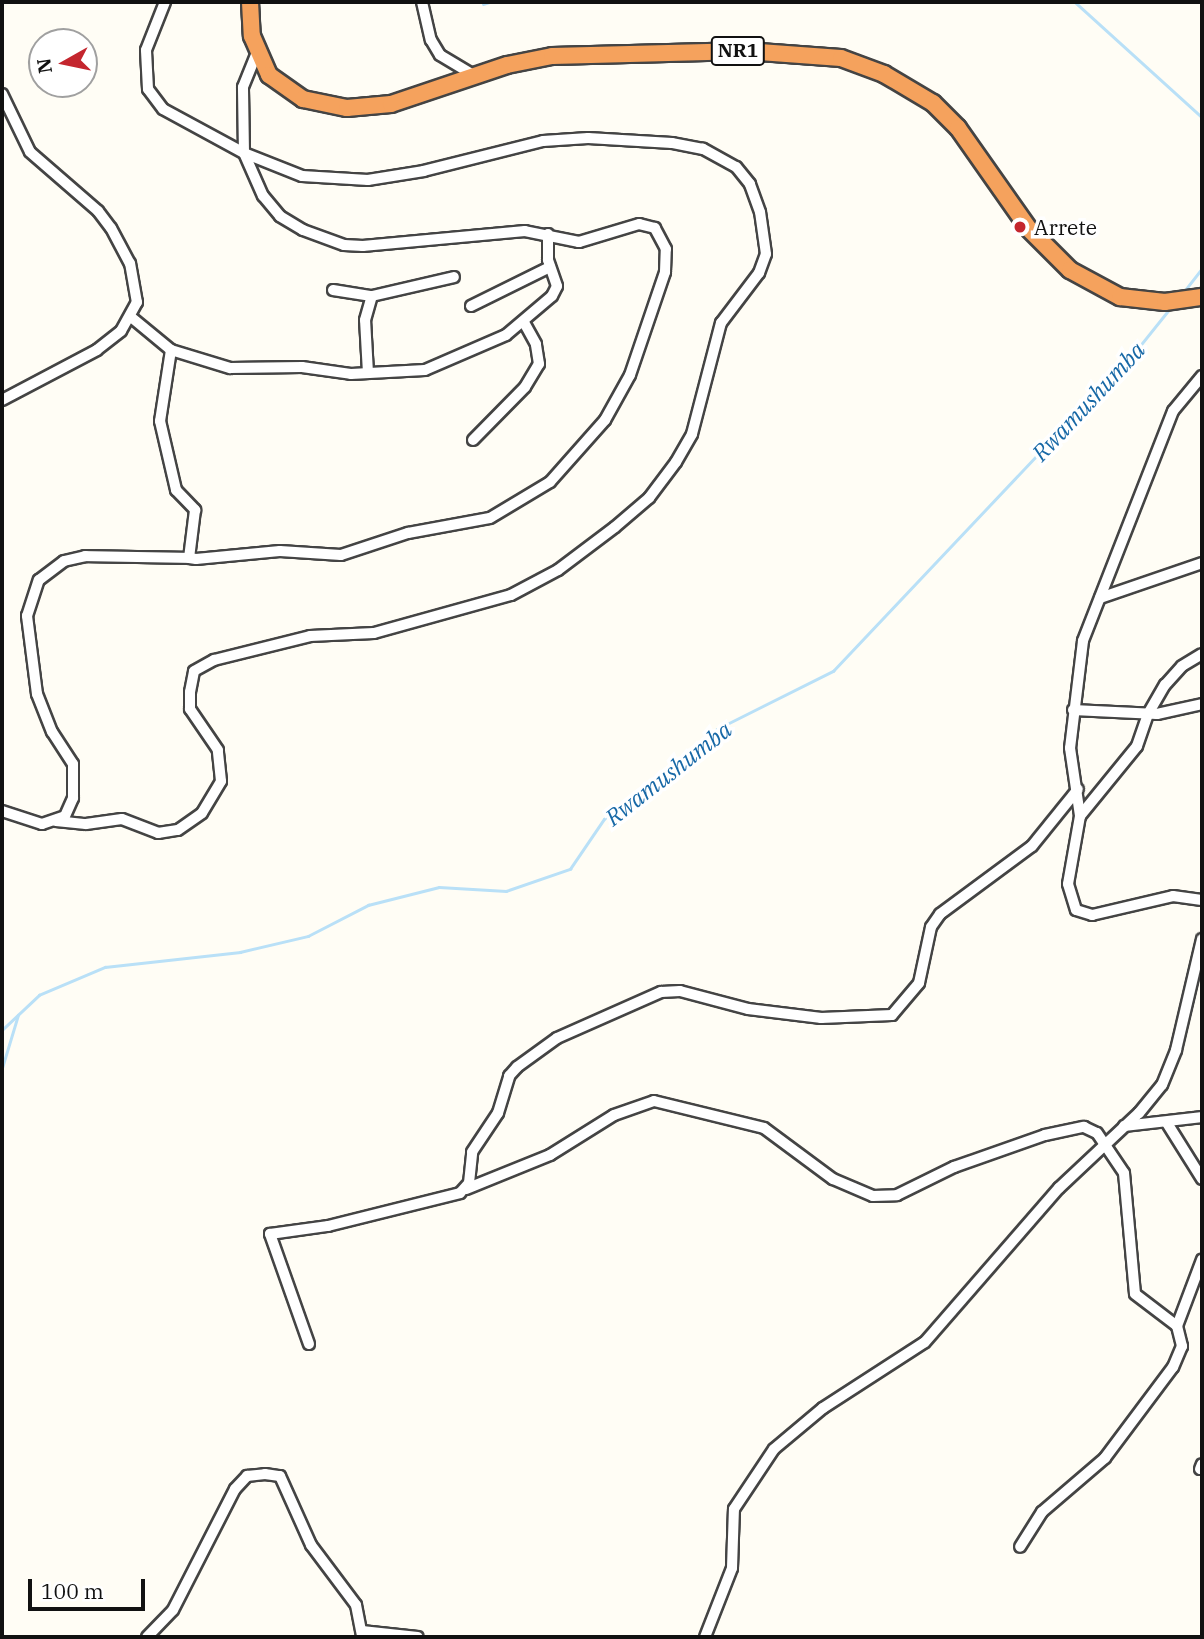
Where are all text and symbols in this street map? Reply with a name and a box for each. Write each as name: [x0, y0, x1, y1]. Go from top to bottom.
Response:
north arrow: [28, 28, 98, 98]
road number: NR1: [710, 36, 766, 66]
text: N: [31, 57, 57, 75]
place label: Arrete: [1034, 214, 1097, 240]
marker: Arrete: [1012, 219, 1028, 235]
water label: Rwamushumba: [1026, 336, 1150, 466]
water label: Rwamushumba: [599, 715, 737, 831]
scale bar: [32, 1566, 149, 1610]
text: 100 m: [41, 1577, 104, 1605]

